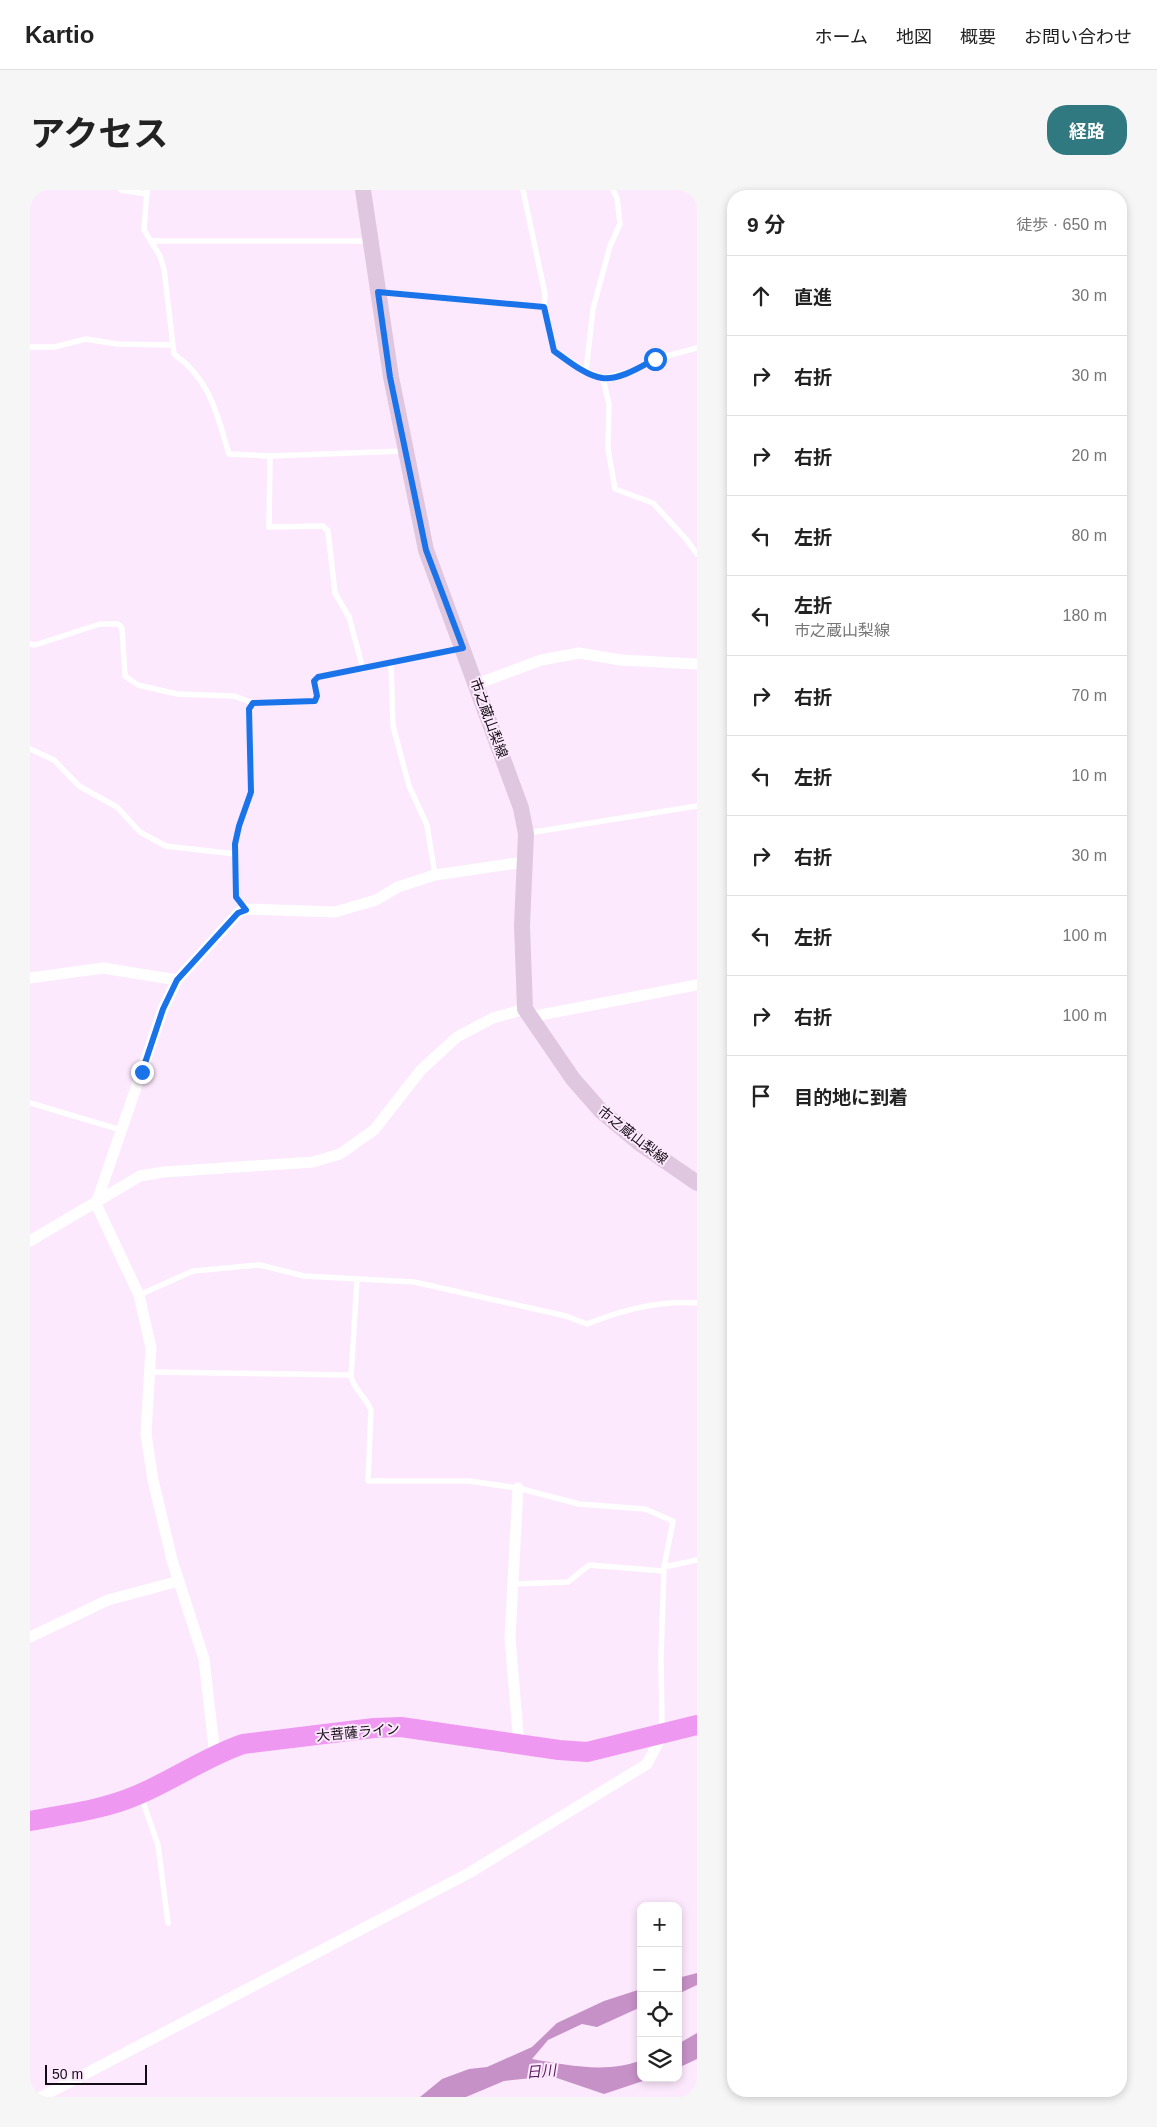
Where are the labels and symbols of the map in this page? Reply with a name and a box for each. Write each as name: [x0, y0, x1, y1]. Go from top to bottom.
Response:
route start: [644, 348, 667, 371]
street label: 市之蔵山梨線: [467, 676, 511, 760]
route end: [131, 1061, 154, 1084]
street label: 市之蔵山梨線: [595, 1103, 671, 1167]
street label: 大菩薩ライン: [315, 1720, 401, 1744]
water label: 日川: [525, 2061, 559, 2081]
scale bar: [45, 2062, 148, 2085]

